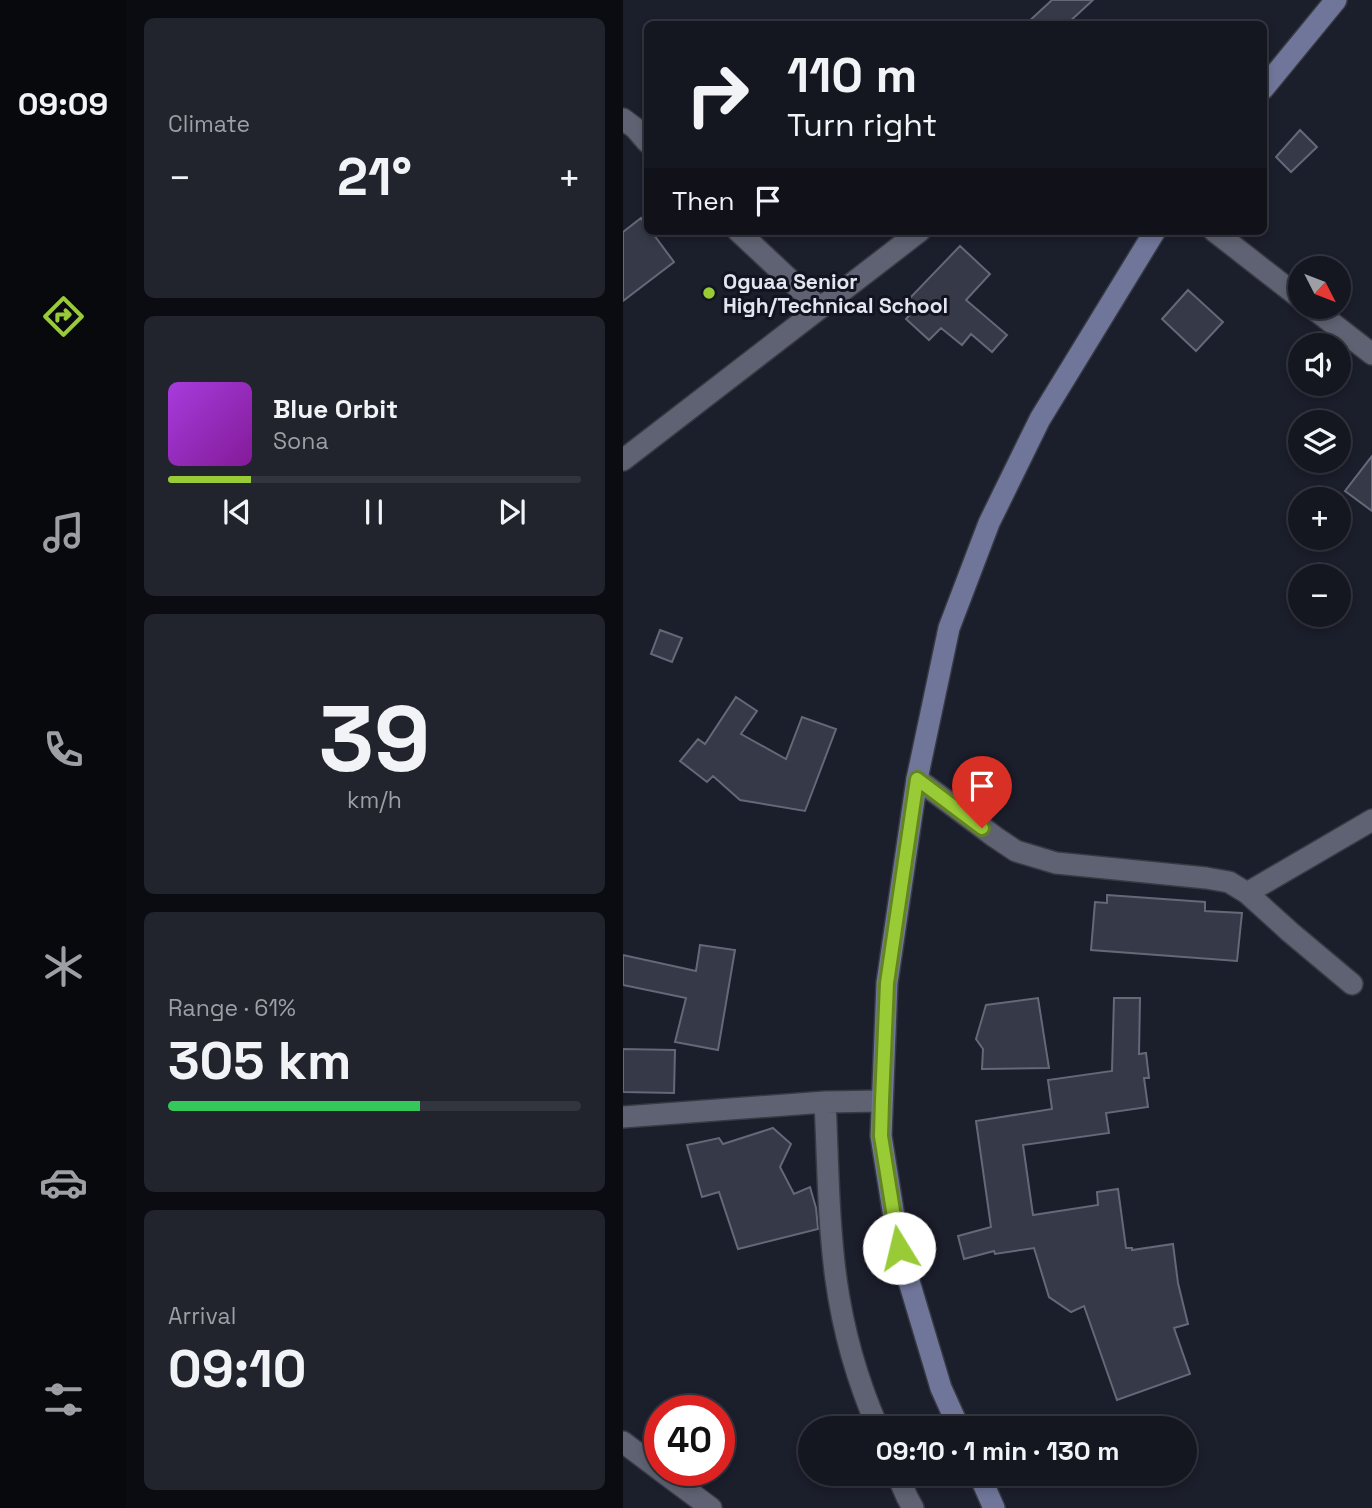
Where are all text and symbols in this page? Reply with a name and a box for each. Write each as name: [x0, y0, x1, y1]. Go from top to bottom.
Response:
text: 110 m: [787, 44, 917, 106]
icon: right: [672, 49, 763, 140]
text: 09:09: [18, 84, 108, 124]
text: Turn right: [787, 105, 937, 145]
text: Climate: [168, 109, 250, 139]
text: 21°: [337, 144, 412, 210]
text: −: [168, 154, 192, 202]
text: +: [557, 154, 581, 202]
icon: arrive: [749, 182, 787, 220]
text: Then: [672, 184, 735, 218]
north arrow: [1288, 256, 1351, 318]
map controls: [1288, 256, 1351, 627]
place label: Oguaa Senior High/Technical School: [723, 268, 948, 319]
marker: Oguaa Senior High/Technical School: [701, 285, 717, 301]
icon: directions: [39, 292, 88, 341]
button: sound: [1288, 333, 1351, 396]
text: Blue Orbit: [273, 392, 398, 426]
button: layers: [1288, 410, 1351, 473]
text: Sona: [273, 426, 329, 456]
button: +: [1288, 487, 1351, 550]
icon: previous: [218, 493, 256, 531]
icon: pause: [355, 493, 393, 531]
icon: next: [493, 493, 531, 531]
icon: music: [39, 508, 88, 557]
button: −: [1288, 564, 1351, 627]
text: 39: [319, 681, 430, 798]
icon: phone: [39, 725, 88, 774]
pin: [952, 756, 1012, 828]
icon: arrive: [963, 767, 1001, 805]
text: km/h: [347, 785, 402, 815]
icon: climate: [39, 942, 88, 991]
text: Range · 61%: [168, 993, 296, 1023]
text: 305 km: [168, 1028, 351, 1094]
icon: car: [39, 1158, 88, 1207]
position arrow: [862, 1211, 936, 1285]
text: Arrival: [168, 1301, 236, 1331]
text: 09:10: [168, 1336, 307, 1402]
icon: filters: [39, 1375, 88, 1424]
speed limit sign: 40: [644, 1395, 735, 1486]
text: 09:10 · 1 min · 130 m: [876, 1434, 1119, 1468]

